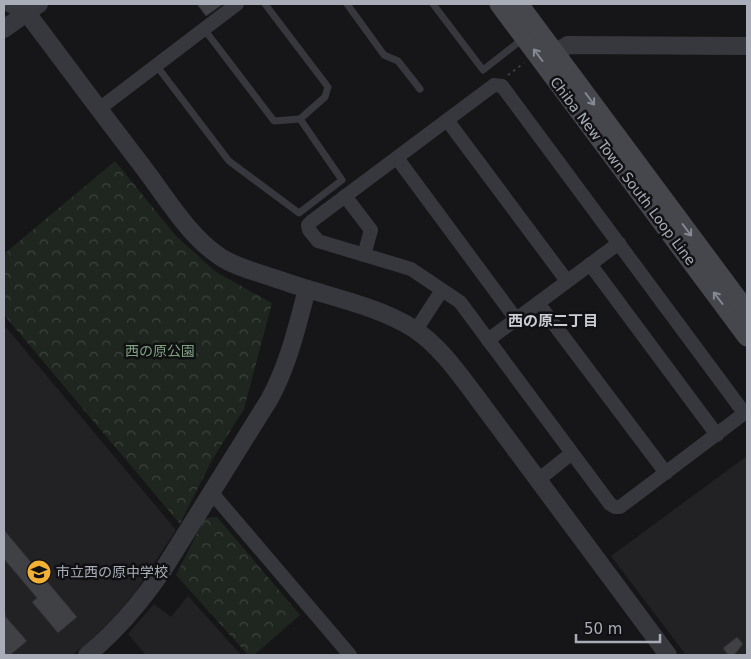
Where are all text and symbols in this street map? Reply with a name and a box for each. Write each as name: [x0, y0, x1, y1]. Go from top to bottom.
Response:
one-way arrow: [533, 48, 543, 62]
street label: Chiba New Town South Loop Line: [547, 74, 699, 268]
one-way arrow: [584, 92, 595, 105]
one-way arrow: [681, 223, 692, 236]
one-way arrow: [713, 291, 723, 305]
district label: 西の原二丁目: [508, 312, 598, 330]
park label: 西の原公園: [125, 343, 195, 359]
school or university icon: 市立西の原中学校: [26, 559, 52, 585]
place label: 市立西の原中学校: [56, 564, 168, 580]
scale bar: [576, 612, 660, 644]
text: 50 m: [584, 620, 622, 638]

